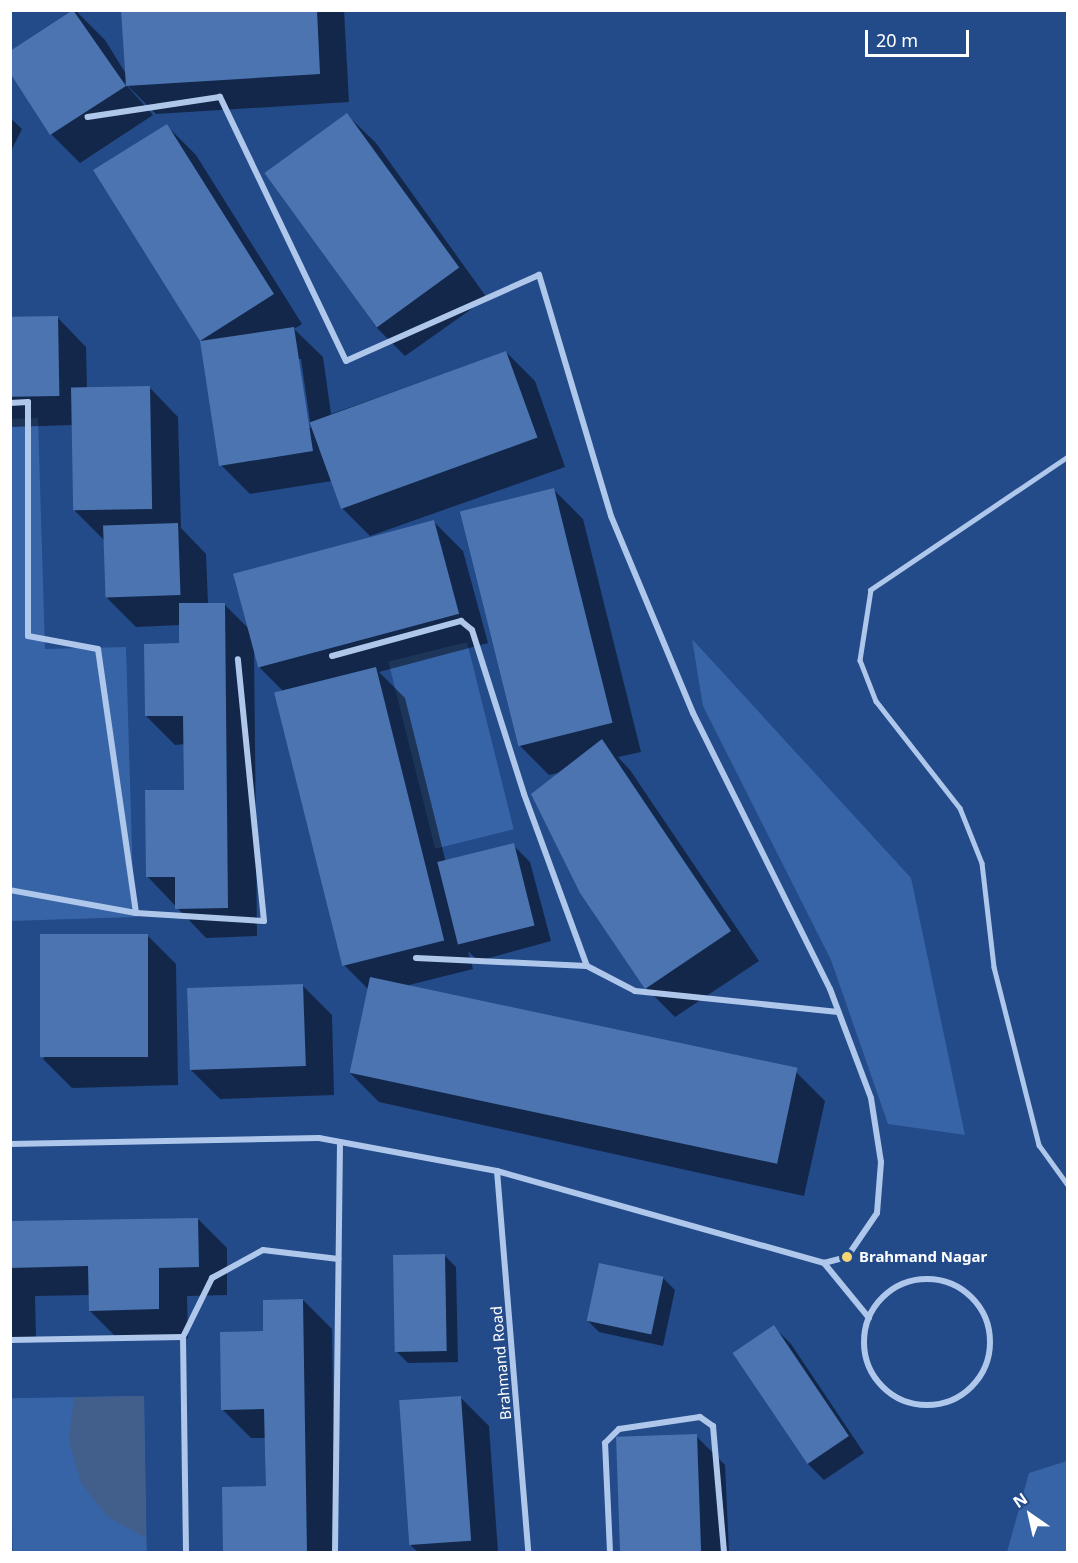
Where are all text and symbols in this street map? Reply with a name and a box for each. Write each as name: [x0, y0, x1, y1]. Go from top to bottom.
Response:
scale bar: [868, 18, 972, 56]
text: 20 m: [876, 28, 918, 52]
place label: Brahmand Nagar: [859, 1248, 987, 1266]
marker: Brahmand Nagar: [840, 1250, 854, 1264]
street label: Brahmand Road: [487, 1305, 515, 1421]
north arrow: [1000, 1485, 1060, 1545]
text: N: [1008, 1487, 1031, 1513]

